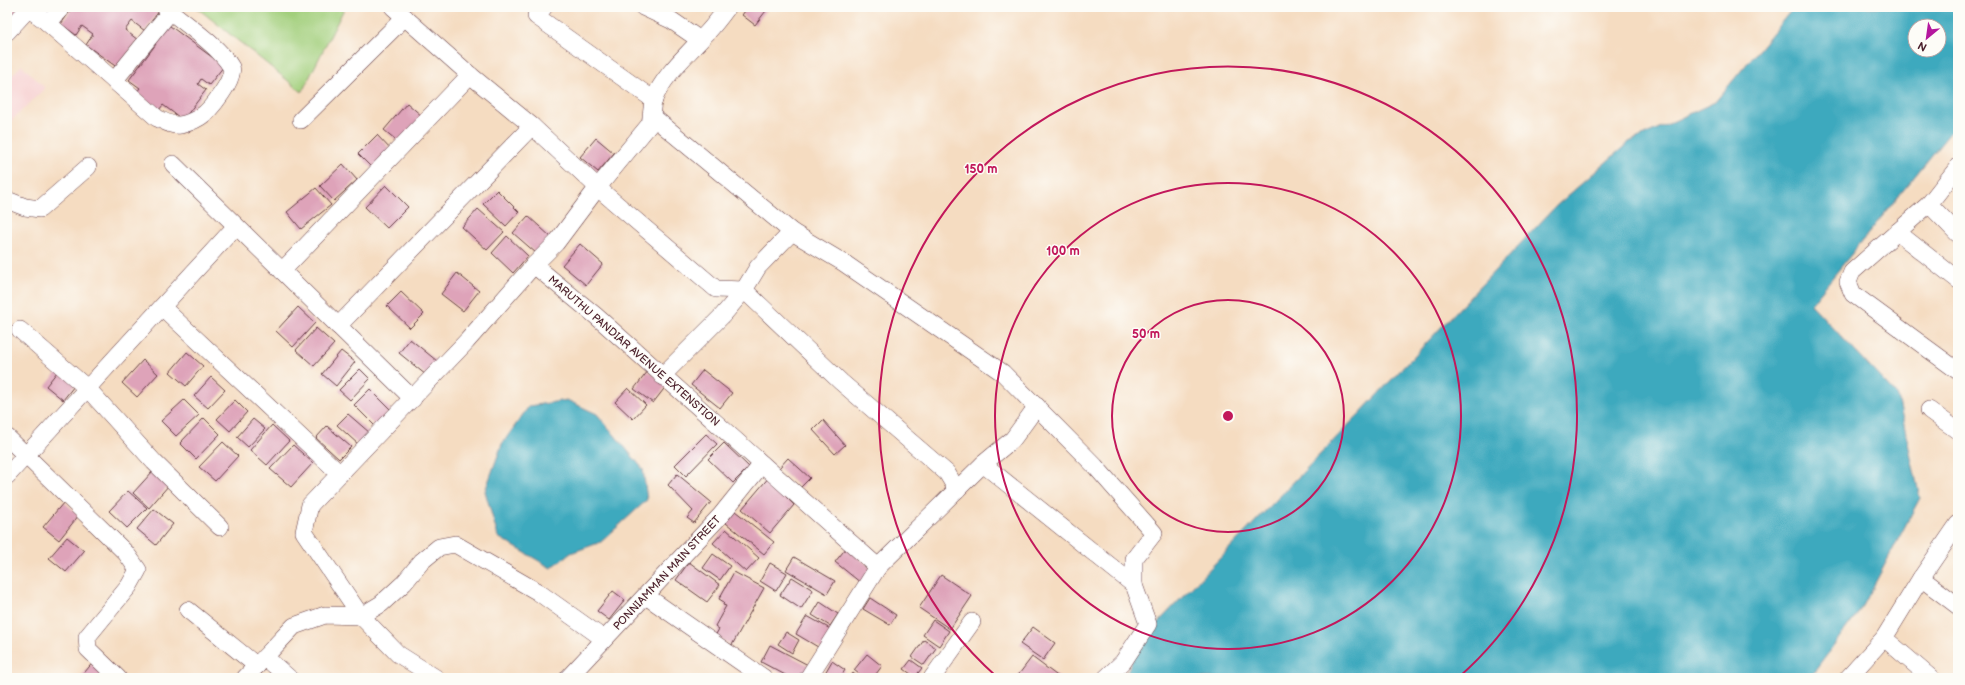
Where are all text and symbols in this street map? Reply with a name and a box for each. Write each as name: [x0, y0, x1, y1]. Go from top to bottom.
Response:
north arrow: [1907, 18, 1947, 58]
text: N: [1916, 39, 1929, 54]
text: 150 m: [965, 162, 997, 177]
text: 100 m: [1046, 244, 1080, 259]
street label: MARUTHU PANDIAR AVENUE EXTENSTION: [546, 273, 722, 429]
text: 50 m: [1132, 327, 1160, 342]
centre of rings: [1221, 409, 1235, 423]
street label: PONNIAMMAN MAIN STREET: [611, 513, 724, 633]

